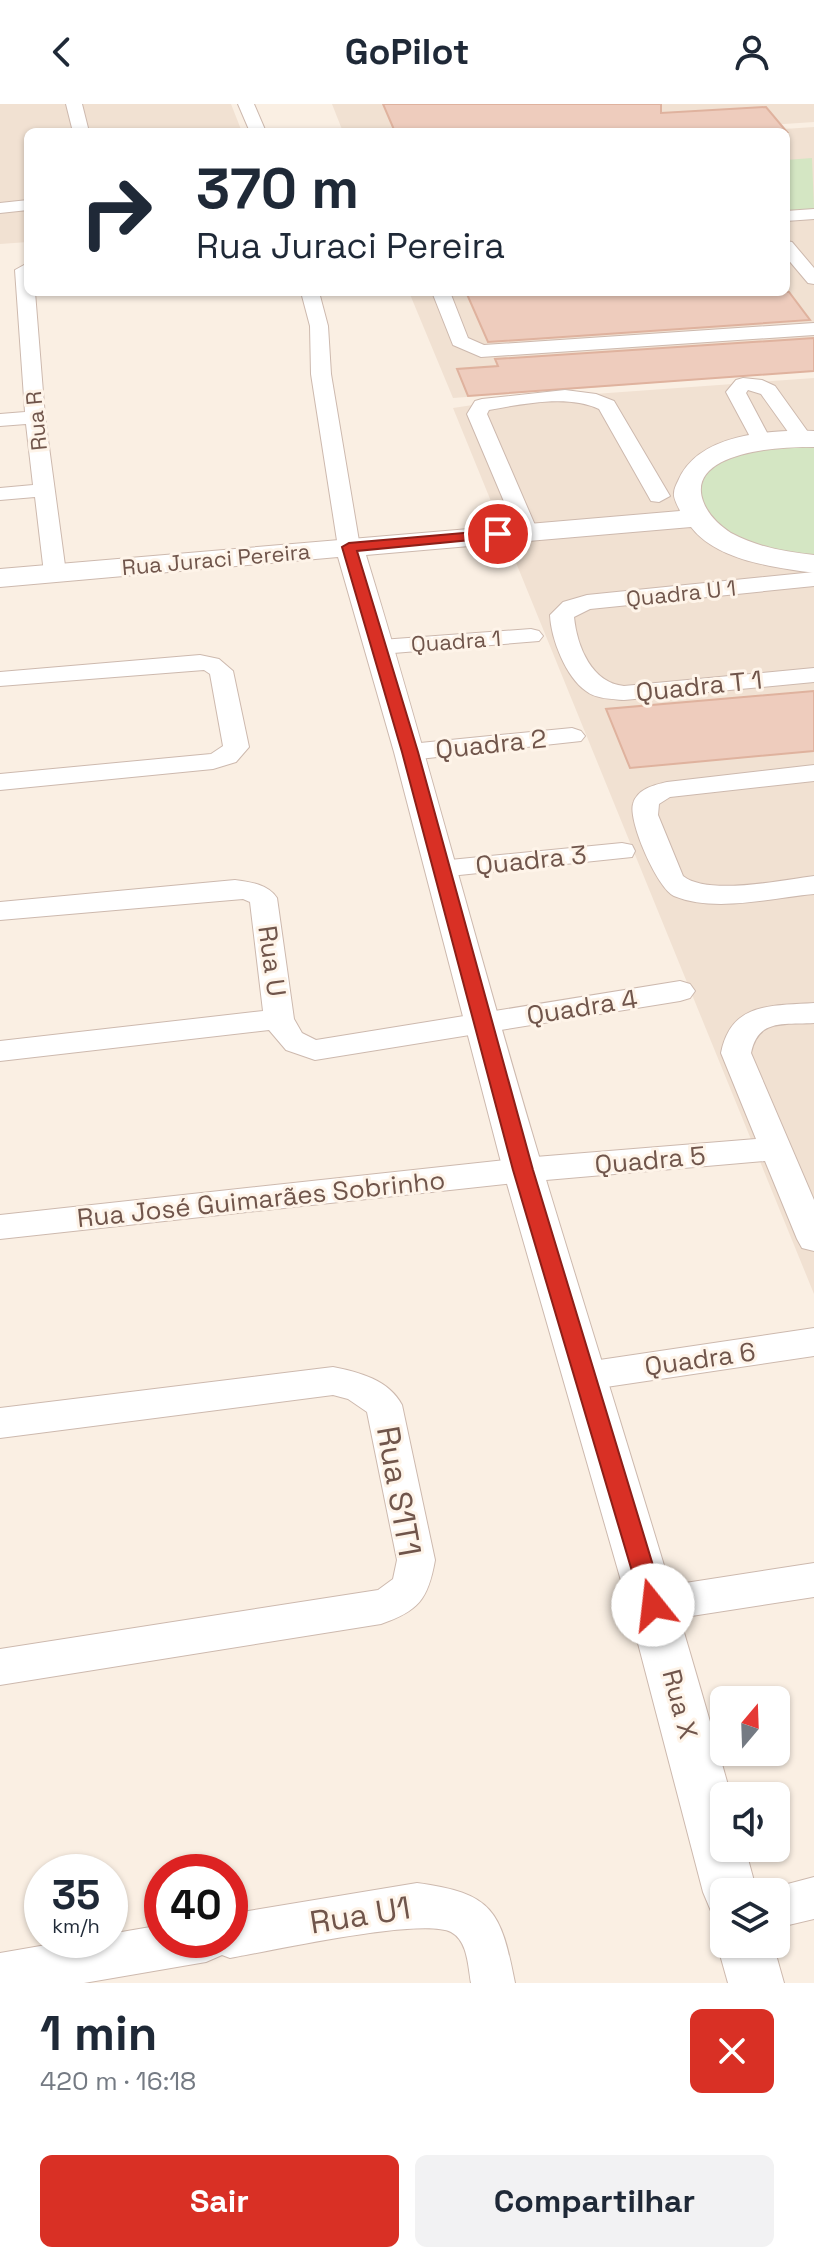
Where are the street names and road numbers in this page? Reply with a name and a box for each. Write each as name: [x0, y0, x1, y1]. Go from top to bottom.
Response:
street label: Rua R: [19, 390, 53, 452]
street label: Rua Juraci Pereira: [121, 537, 312, 581]
street label: Quadra U 1: [625, 573, 737, 613]
street label: Quadra 1: [410, 624, 502, 658]
street label: Quadra T 1: [634, 662, 764, 710]
street label: Quadra 2: [434, 721, 548, 767]
street label: Quadra 3: [474, 837, 588, 883]
street label: Rua U: [250, 923, 294, 999]
street label: Quadra 4: [524, 981, 640, 1033]
street label: Quadra 5: [593, 1138, 707, 1182]
street label: Rua José Guimarães Sobrinho: [75, 1163, 447, 1235]
street label: Quadra 6: [642, 1334, 758, 1384]
street label: Rua S1T1: [368, 1423, 430, 1559]
street label: Rua X: [654, 1666, 706, 1742]
street label: Rua U1: [307, 1887, 413, 1943]

